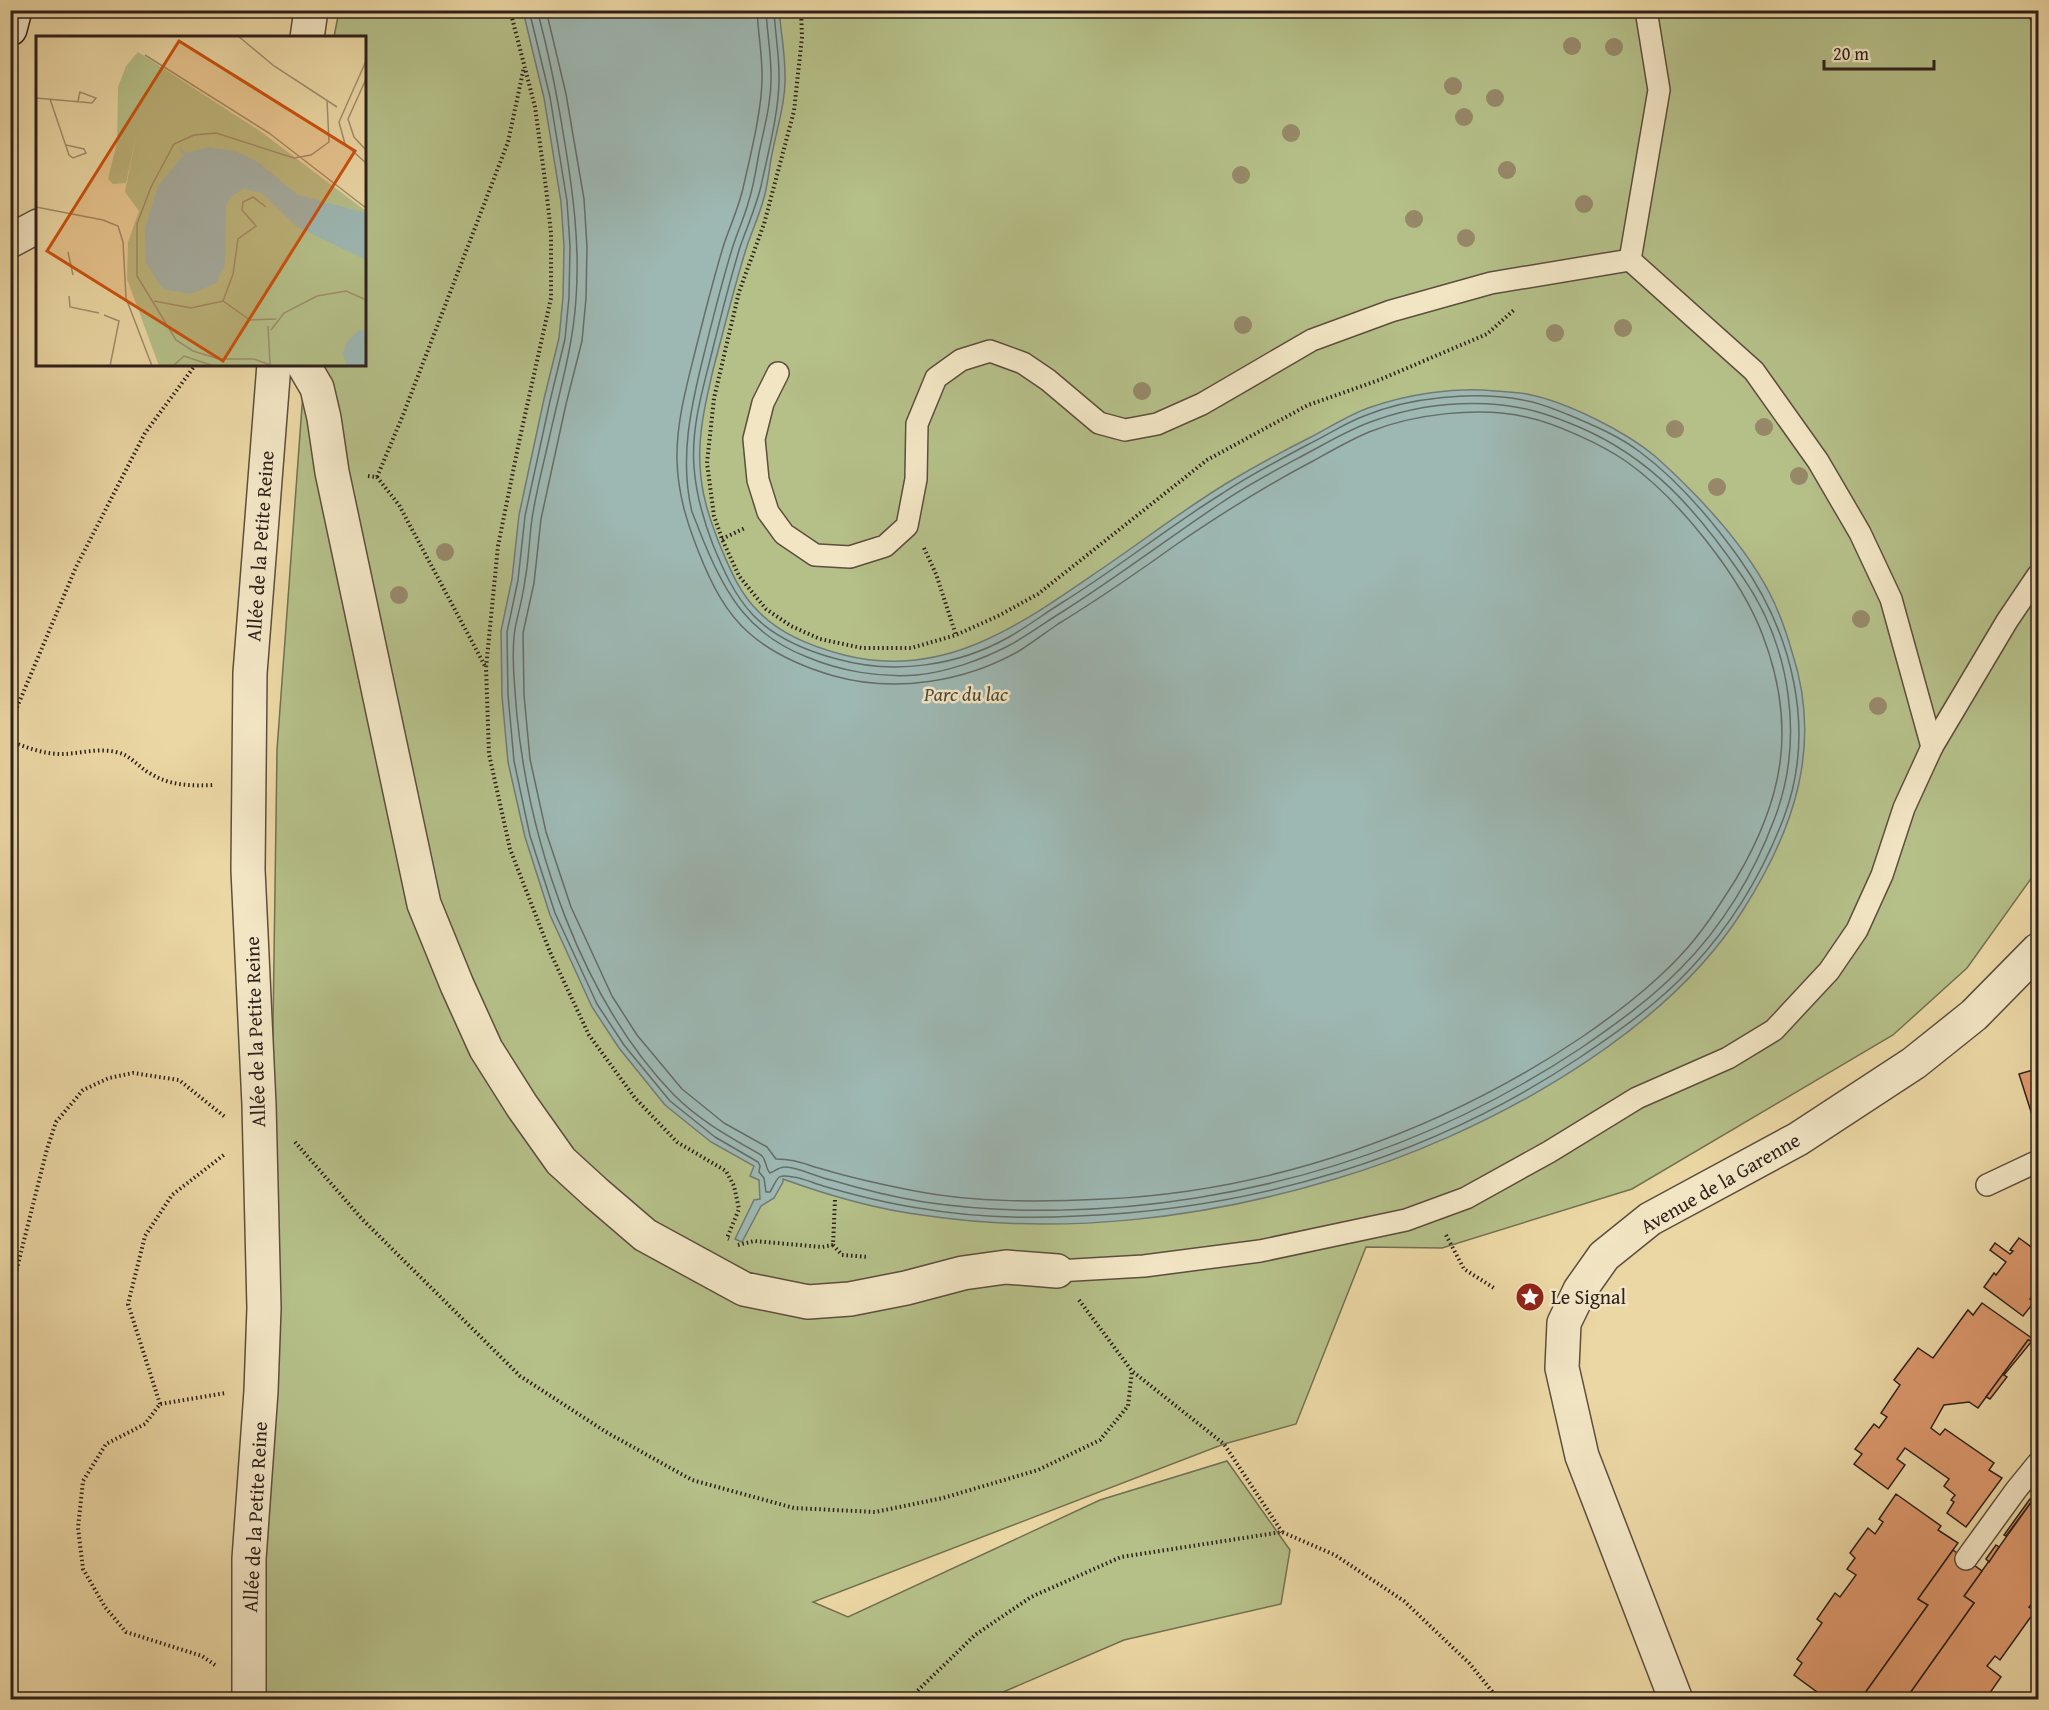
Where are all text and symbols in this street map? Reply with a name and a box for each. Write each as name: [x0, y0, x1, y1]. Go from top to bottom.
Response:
scale bar: [1824, 33, 1934, 71]
inset map: [36, 36, 366, 366]
text: 20 m: [1833, 40, 1869, 67]
street label: Allée de la Petite Reine: [238, 450, 281, 642]
park label: Parc du lac: [923, 679, 1009, 708]
street label: Allée de la Petite Reine: [237, 936, 272, 1128]
street label: Avenue de la Garenne: [1634, 1125, 1805, 1240]
place icon: Le Signal: [1514, 1281, 1546, 1313]
place label: Le Signal: [1551, 1282, 1627, 1311]
street label: Allée de la Petite Reine: [235, 1421, 274, 1613]

